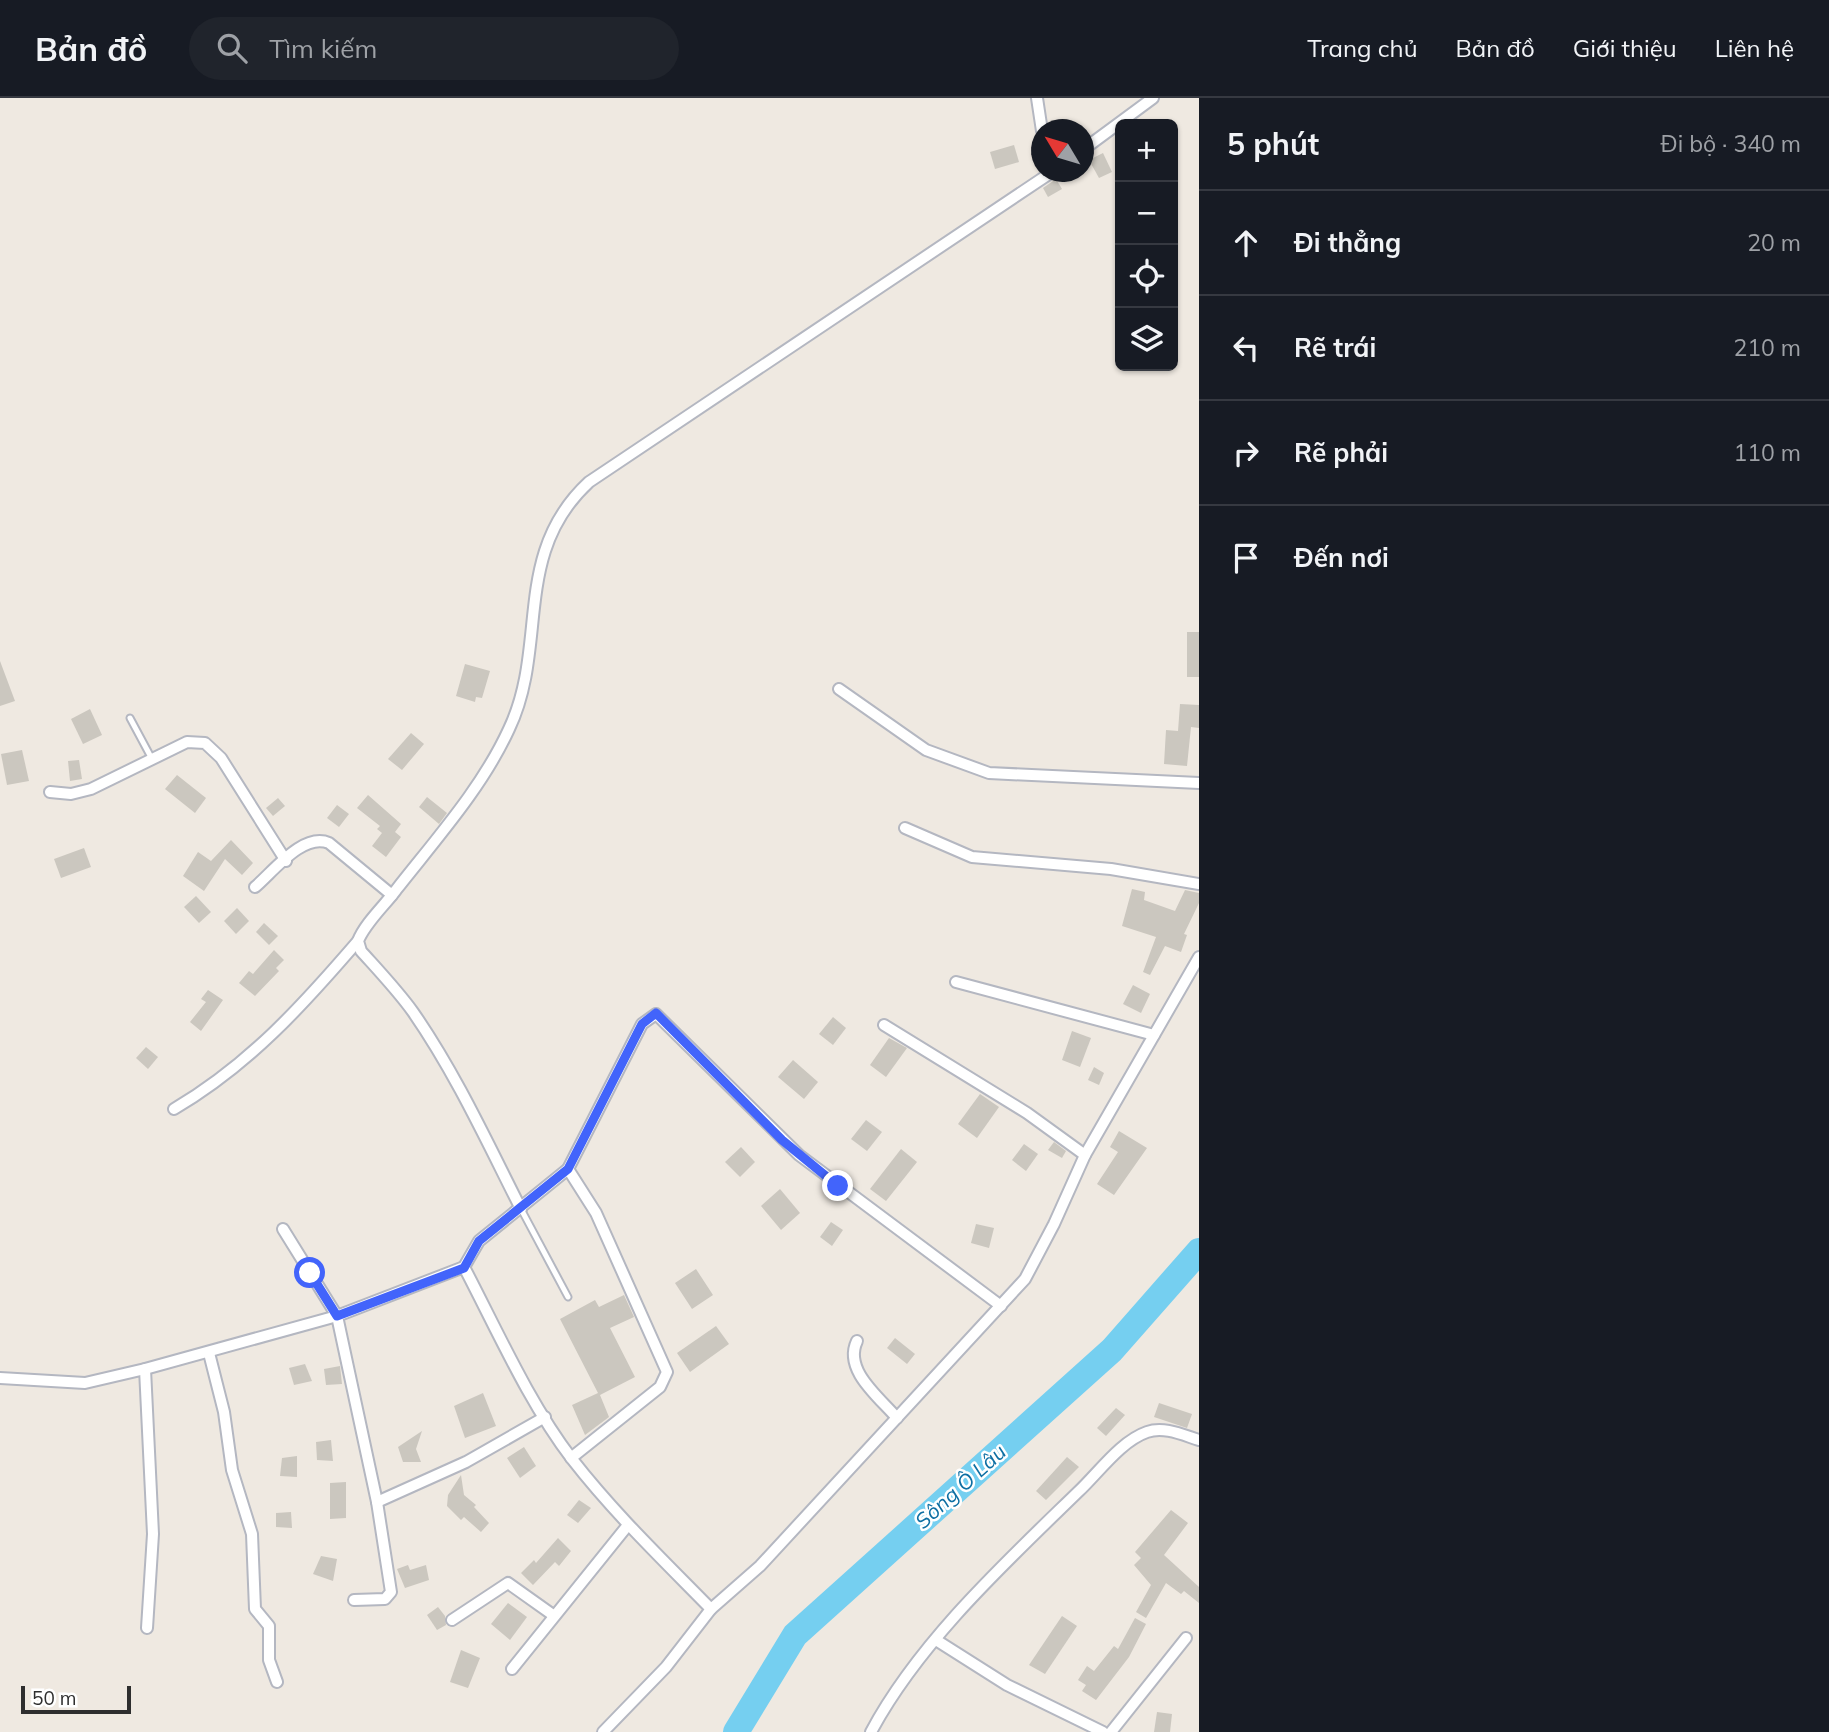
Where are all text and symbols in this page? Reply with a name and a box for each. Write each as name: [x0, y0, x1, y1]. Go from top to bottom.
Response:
search box: [189, 17, 679, 80]
text: Bản đồ: [35, 28, 147, 69]
icon: search: [213, 29, 251, 67]
text: Tìm kiếm: [269, 32, 377, 65]
text: Trang chủ: [1307, 33, 1418, 63]
text: Bản đồ: [1456, 33, 1535, 63]
text: Giới thiệu: [1573, 33, 1677, 63]
text: Liên hệ: [1715, 33, 1794, 63]
north arrow: [1031, 119, 1094, 182]
map controls: [1115, 119, 1178, 371]
button: +: [1115, 119, 1178, 182]
text: 5 phút: [1227, 125, 1319, 163]
text: Đi bộ · 340 m: [1660, 129, 1801, 158]
button: −: [1115, 182, 1178, 245]
icon: ahead: [1227, 224, 1265, 262]
text: Đi thẳng: [1294, 226, 1401, 259]
text: 20 m: [1747, 228, 1801, 257]
button: locate: [1115, 245, 1178, 308]
button: layers: [1115, 308, 1178, 371]
icon: left: [1227, 329, 1265, 367]
text: Rẽ trái: [1294, 331, 1376, 364]
text: 210 m: [1733, 333, 1801, 362]
icon: right: [1227, 434, 1265, 472]
text: Rẽ phải: [1294, 436, 1388, 469]
text: 110 m: [1733, 438, 1801, 467]
icon: arrive: [1227, 539, 1265, 577]
text: Đến nơi: [1294, 541, 1389, 574]
route end: [822, 1170, 853, 1201]
route start: [294, 1257, 325, 1288]
water label: Sông Ô Lâu: [909, 1438, 1011, 1534]
scale bar: [21, 1683, 131, 1715]
text: 50 m: [32, 1686, 76, 1710]

